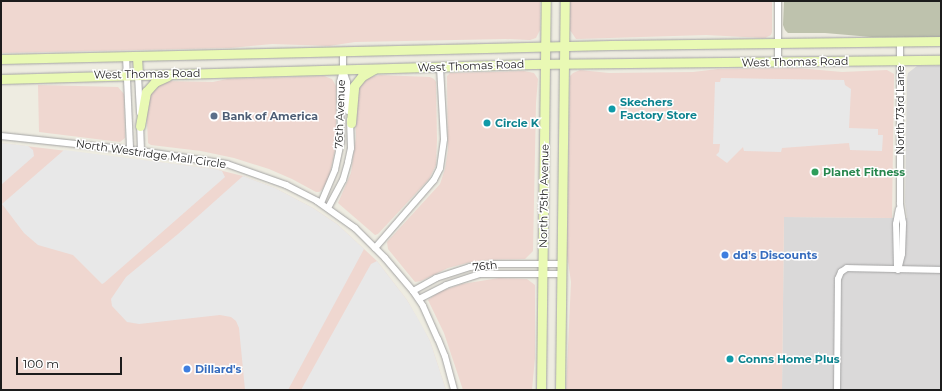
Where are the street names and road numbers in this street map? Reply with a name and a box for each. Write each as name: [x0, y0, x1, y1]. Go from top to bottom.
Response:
street label: West Thomas Road: [741, 54, 849, 70]
street label: West Thomas Road: [417, 58, 525, 74]
street label: North 73rd Lane: [893, 65, 907, 155]
street label: West Thomas Road: [93, 66, 201, 82]
street label: 76th Avenue: [332, 79, 348, 149]
street label: North Westridge Mall Circle: [75, 137, 227, 171]
street label: North 75th Avenue: [536, 144, 552, 248]
street label: 76th: [472, 258, 498, 274]

